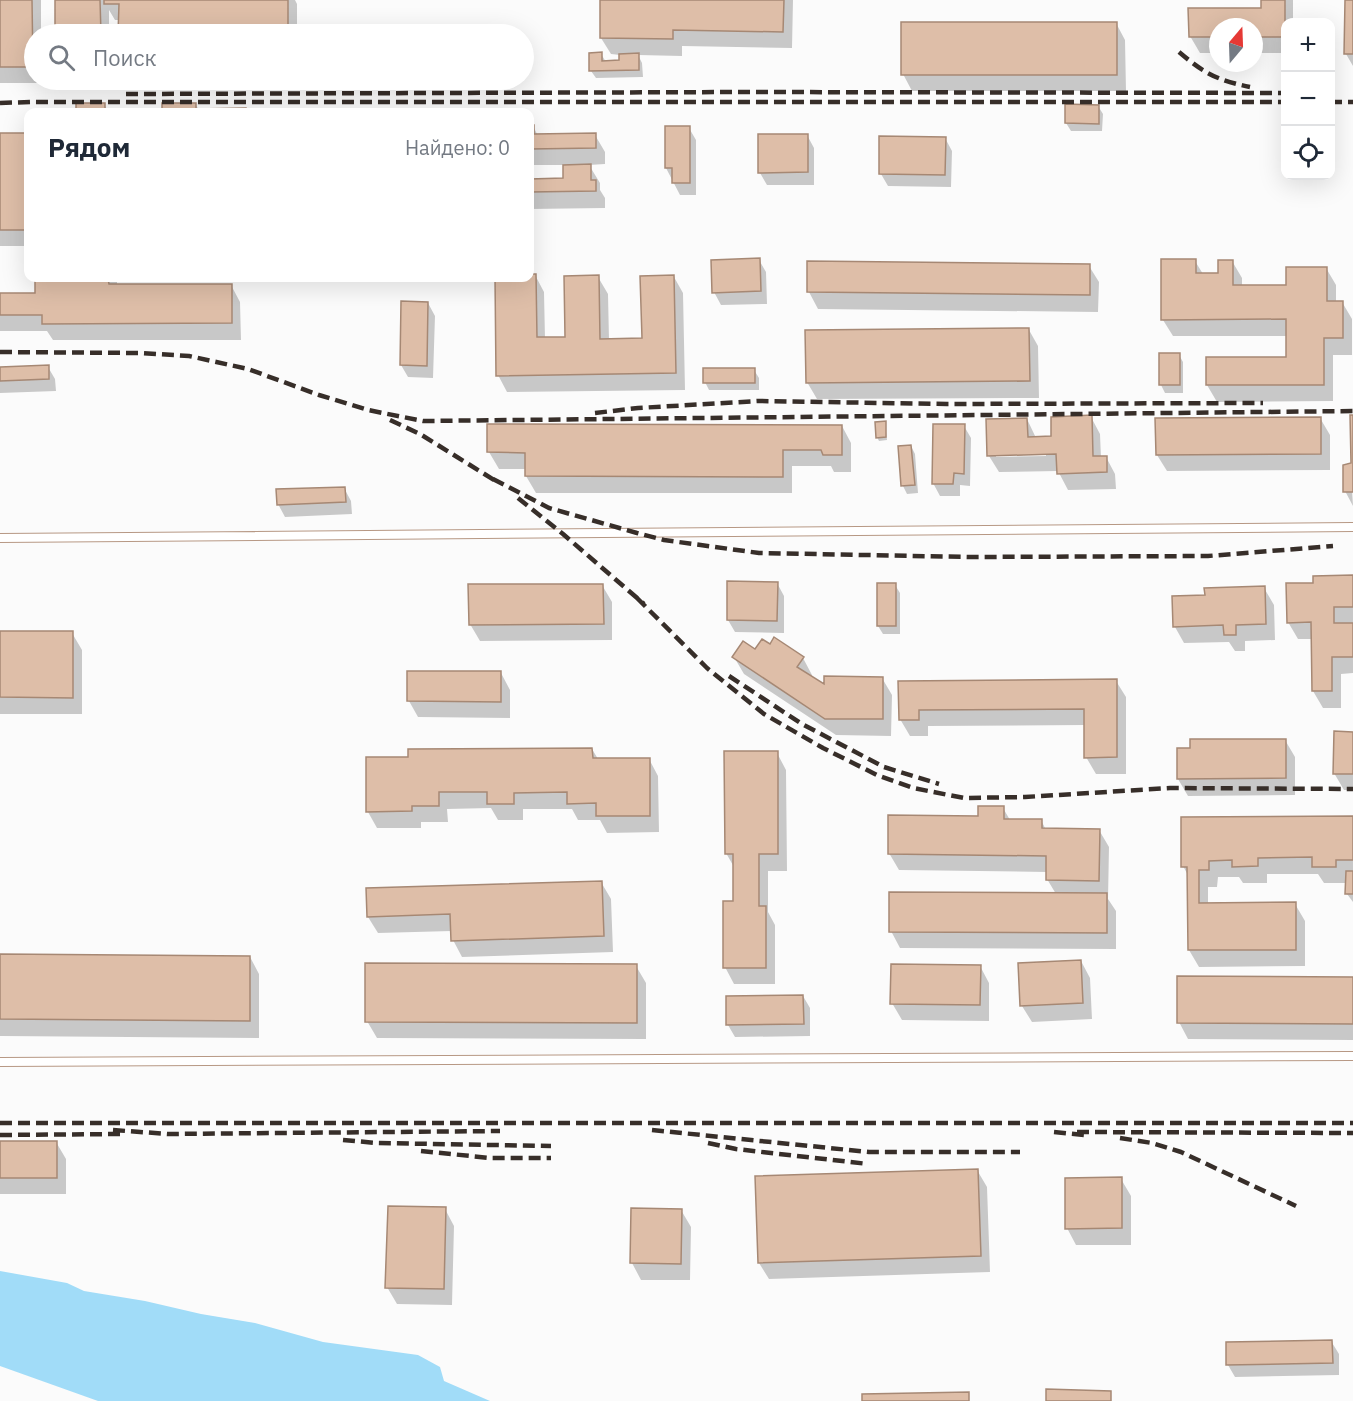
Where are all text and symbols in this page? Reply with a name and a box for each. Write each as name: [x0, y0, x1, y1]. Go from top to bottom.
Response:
north arrow: [1209, 18, 1263, 72]
map controls: [1281, 18, 1335, 180]
button: +: [1281, 18, 1335, 72]
search box: [24, 24, 534, 90]
icon: search: [45, 41, 78, 74]
text: Поиск: [93, 43, 157, 72]
button: −: [1281, 72, 1335, 126]
button: locate: [1281, 126, 1335, 180]
text: Рядом: [48, 130, 130, 164]
text: Найдено: 0: [405, 134, 510, 161]

